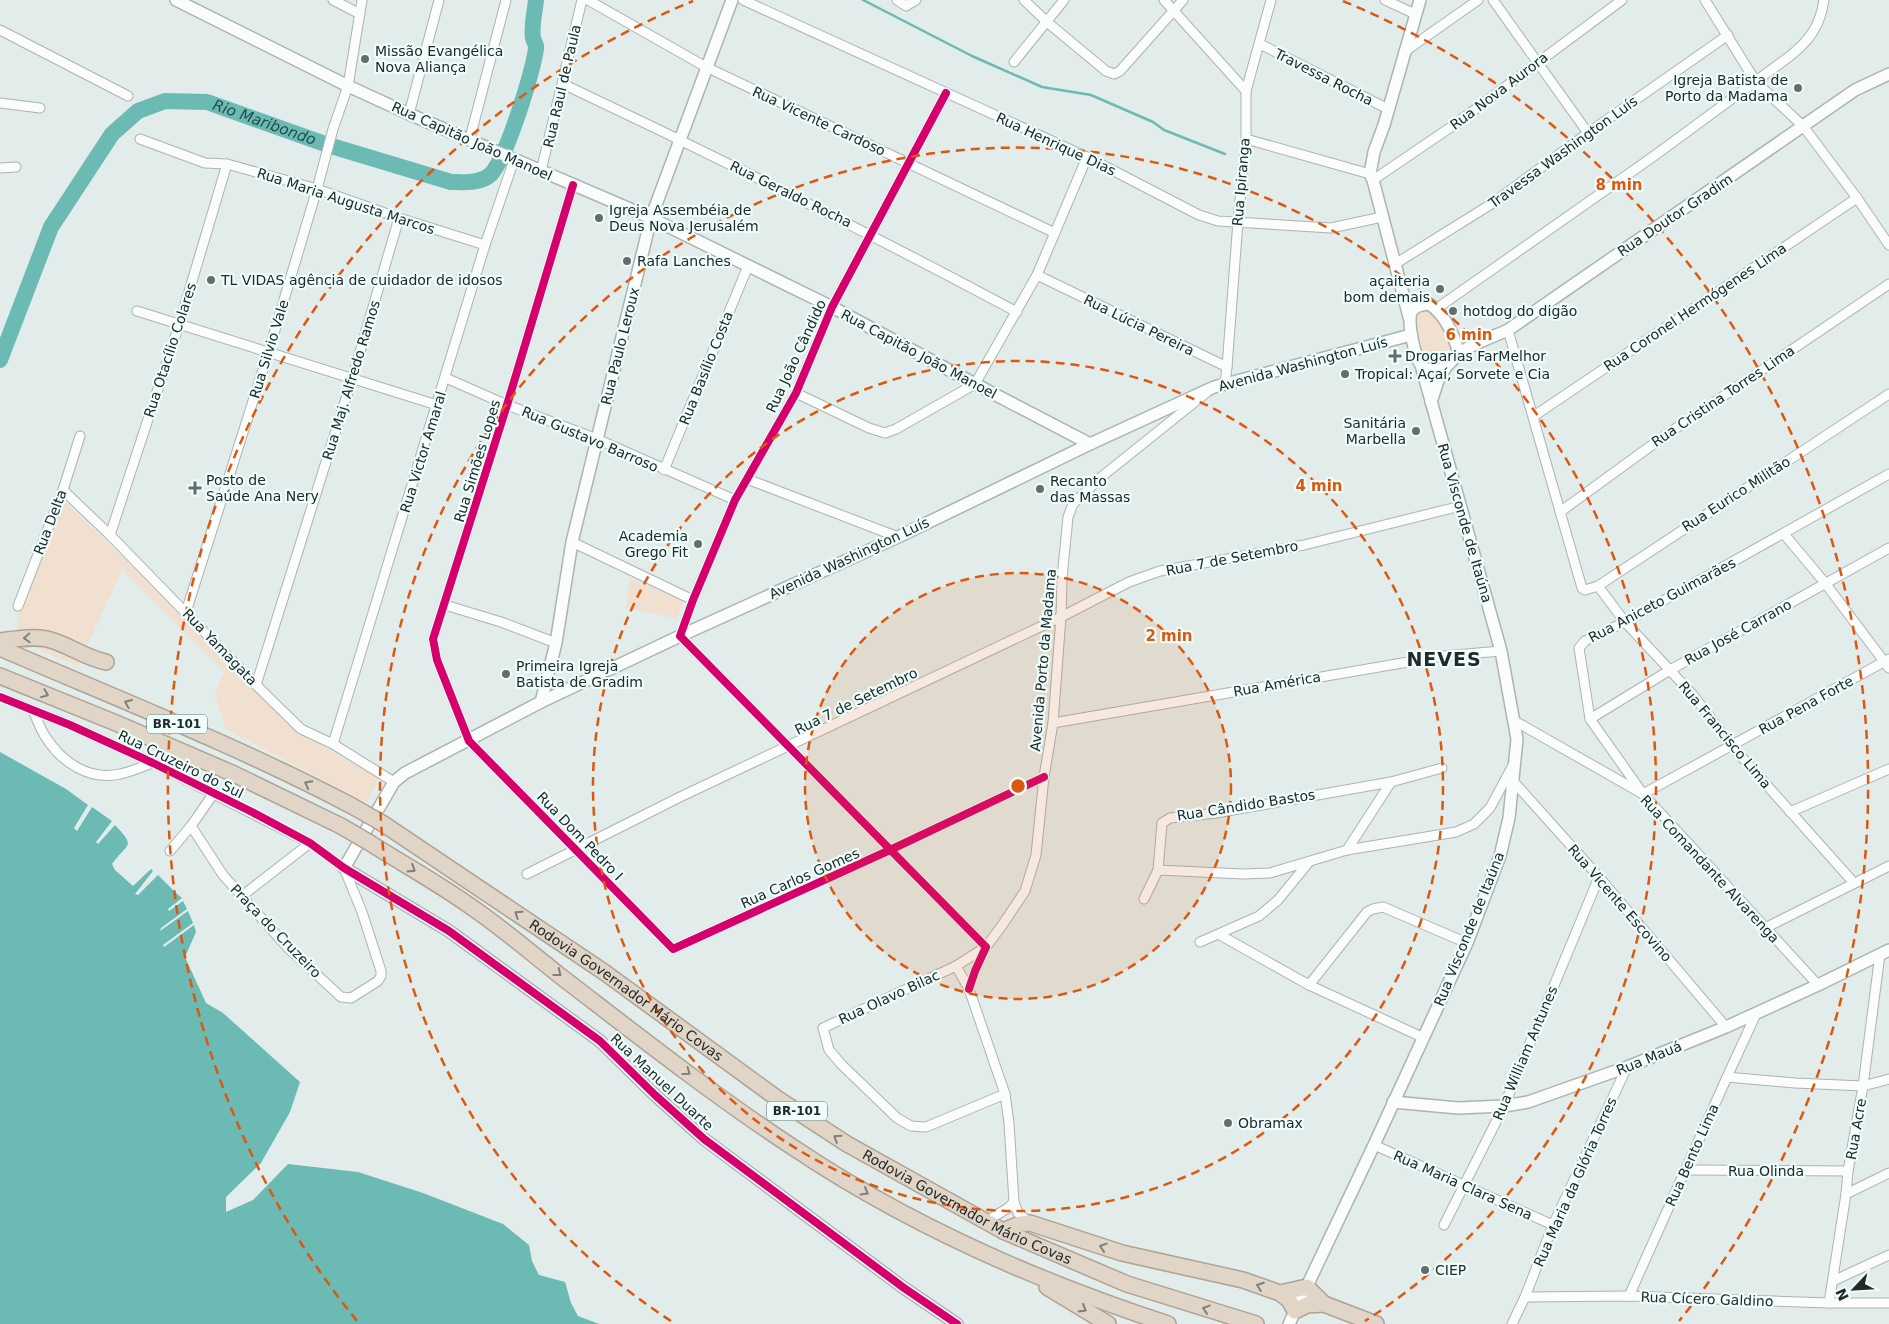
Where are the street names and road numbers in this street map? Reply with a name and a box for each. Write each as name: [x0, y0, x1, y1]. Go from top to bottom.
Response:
street label: Rua Raul de Paula: [540, 23, 584, 149]
street label: Travessa Rocha: [1271, 45, 1376, 109]
street label: Rua Nova Aurora: [1447, 49, 1551, 133]
street label: Rua Vicente Cardoso: [750, 83, 888, 159]
street label: Travessa Washington Luís: [1485, 93, 1640, 212]
street label: Rua Capitão João Manoel: [389, 98, 555, 184]
street label: Rua Henrique Dias: [994, 109, 1118, 179]
street label: Rua Ipiranga: [1229, 137, 1253, 227]
street label: Rua Geraldo Rocha: [728, 158, 854, 230]
street label: Rua Maria Augusta Marcos: [255, 165, 437, 237]
street label: Rua Doutor Gradim: [1615, 171, 1735, 259]
street label: Rua Coronel Hermógenes Lima: [1601, 240, 1789, 374]
street label: Rua Otacílio Colares: [141, 281, 199, 419]
street label: Rua Paulo Leroux: [598, 286, 642, 406]
street label: Rua Lúcia Pereira: [1081, 291, 1197, 359]
street label: Rua João Cândido: [763, 297, 829, 415]
street label: Rua Silvio Vale: [246, 298, 292, 400]
street label: Rua Maj. Alfredo Ramos: [319, 298, 383, 462]
street label: Rua Capitão João Manoel: [838, 306, 1000, 402]
street label: Rua Basílio Costa: [676, 309, 736, 427]
street label: Avenida Washington Luís: [1217, 334, 1389, 394]
street label: Rua Cristina Torres Lima: [1648, 342, 1798, 450]
street label: Rua Victor Amaral: [397, 389, 449, 515]
street label: Rua Simões Lopes: [451, 398, 503, 524]
street label: Rua Gustavo Barroso: [519, 403, 661, 475]
street label: Rua Visconde de Itaúna: [1435, 441, 1495, 605]
street label: Rua Eurico Militão: [1679, 453, 1793, 535]
street label: Rua Delta: [30, 487, 70, 557]
street label: Avenida Washington Luís: [766, 514, 932, 602]
street label: Rua 7 de Setembro: [1164, 537, 1300, 579]
street label: Rua Aniceto Guimarães: [1586, 554, 1738, 646]
street label: Avenida Porto da Madama: [1027, 568, 1059, 752]
street label: Rua José Carrano: [1682, 596, 1794, 668]
street label: Rua Yamagata: [180, 605, 260, 689]
street label: Rua 7 de Setembro: [792, 664, 920, 738]
street label: Rua América: [1232, 668, 1322, 700]
street label: Rua Pena Forte: [1756, 672, 1856, 738]
street label: Rua Francisco Lima: [1676, 678, 1774, 792]
road number: BR-101: [147, 714, 207, 734]
street label: Rua Cruzeiro do Sul: [116, 727, 246, 801]
street label: Rua Cândido Bastos: [1176, 786, 1316, 824]
street label: Rua Dom Pedro I: [534, 789, 626, 883]
street label: Rua Comandante Alvarenga: [1637, 792, 1783, 946]
street label: Rua Vicente Escovino: [1565, 841, 1675, 965]
street label: Rua Carlos Gomes: [738, 845, 862, 911]
street label: Rua Visconde de Itaúna: [1431, 850, 1507, 1008]
street label: Praça do Cruzeiro: [227, 881, 325, 981]
street label: Rodovia Governador Mário Covas: [526, 916, 726, 1064]
street label: Rua Olavo Bilac: [836, 967, 942, 1027]
street label: Rua William Antunes: [1489, 983, 1561, 1123]
street label: Rua Manuel Duarte: [607, 1030, 717, 1134]
street label: Rua Mauá: [1614, 1038, 1684, 1078]
street label: Rua Maria da Glória Torres: [1530, 1095, 1620, 1269]
street label: Rua Acre: [1843, 1097, 1869, 1161]
street label: Rua Bento Lima: [1662, 1101, 1722, 1209]
road number: BR-101: [767, 1102, 827, 1120]
street label: Rodovia Governador Mário Covas: [860, 1146, 1074, 1267]
street label: Rua Maria Clara Sena: [1391, 1147, 1535, 1223]
street label: Rua Olinda: [1728, 1163, 1804, 1179]
street label: Rua Cícero Galdino: [1640, 1289, 1774, 1309]

